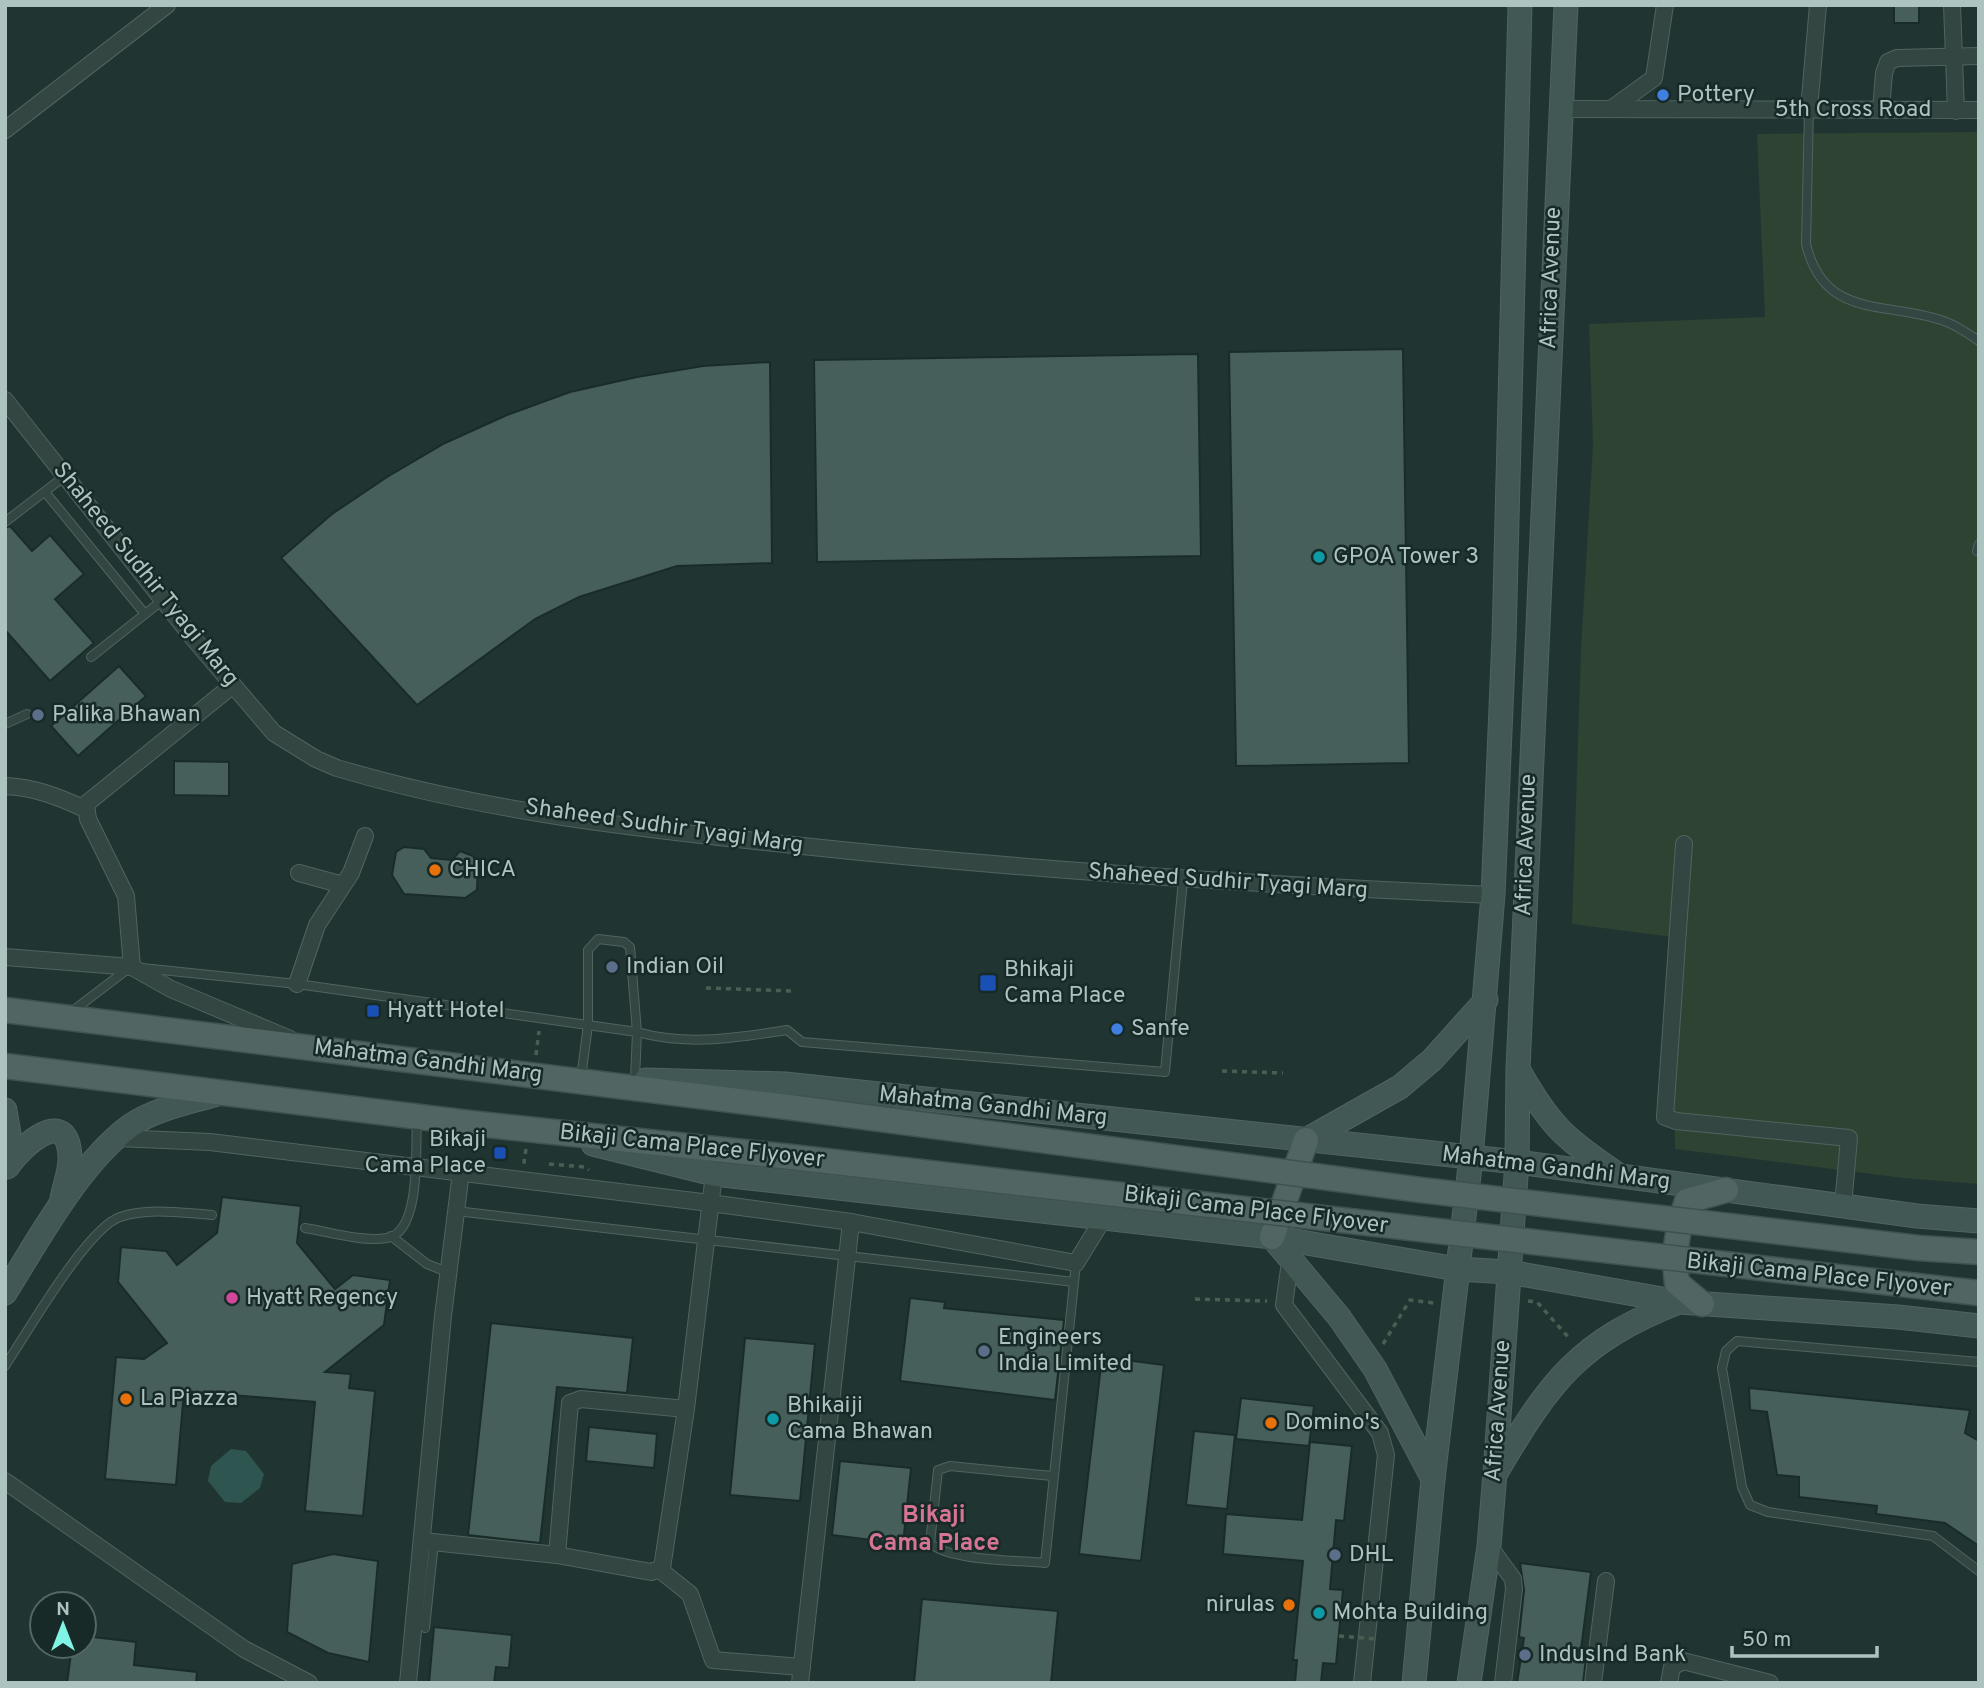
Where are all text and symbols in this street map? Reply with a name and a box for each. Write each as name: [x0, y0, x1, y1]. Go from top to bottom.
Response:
place label: Pottery: [1677, 81, 1755, 110]
marker: Pottery: [1655, 87, 1671, 103]
street label: 5th Cross Road: [1775, 96, 1931, 125]
street label: Africa Avenue: [1535, 206, 1569, 350]
street label: Shaheed Sudhir Tyagi Marg: [46, 457, 244, 693]
place label: GPOA Tower 3: [1333, 543, 1479, 572]
marker: GPOA Tower 3: [1311, 549, 1327, 565]
place label: Palika Bhawan: [52, 701, 201, 730]
marker: Palika Bhawan: [30, 707, 46, 723]
street label: Africa Avenue: [1510, 773, 1544, 917]
street label: Shaheed Sudhir Tyagi Marg: [523, 793, 805, 861]
place label: CHICA: [449, 856, 516, 885]
street label: Shaheed Sudhir Tyagi Marg: [1087, 858, 1369, 906]
marker: CHICA: [427, 862, 443, 878]
place label: Indian Oil: [626, 953, 724, 982]
place label: Bhikaji Cama Place: [1004, 956, 1125, 1011]
marker: Indian Oil: [604, 959, 620, 975]
marker: Bhikaji Cama Place: [978, 973, 998, 993]
place label: Hyatt Hotel: [387, 997, 505, 1026]
marker: Hyatt Hotel: [365, 1003, 381, 1019]
place label: Sanfe: [1131, 1015, 1190, 1044]
marker: Sanfe: [1109, 1021, 1125, 1037]
street label: Mahatma Gandhi Marg: [312, 1034, 544, 1090]
street label: Mahatma Gandhi Marg: [877, 1081, 1109, 1133]
street label: Bikaji Cama Place Flyover: [558, 1119, 826, 1175]
place label: Bikaji Cama Place: [365, 1126, 486, 1181]
street label: Mahatma Gandhi Marg: [1440, 1141, 1672, 1197]
marker: Bikaji Cama Place: [492, 1145, 508, 1161]
street label: Bikaji Cama Place Flyover: [1122, 1180, 1390, 1242]
street label: Bikaji Cama Place Flyover: [1685, 1248, 1953, 1304]
place label: Hyatt Regency: [246, 1284, 398, 1313]
marker: Hyatt Regency: [224, 1290, 240, 1306]
place label: Engineers India Limited: [998, 1324, 1132, 1379]
street label: Africa Avenue: [1480, 1339, 1518, 1483]
marker: Engineers India Limited: [976, 1343, 992, 1359]
place label: La Piazza: [140, 1385, 238, 1414]
marker: La Piazza: [118, 1391, 134, 1407]
place label: Bhikaiji Cama Bhawan: [787, 1392, 933, 1447]
place label: Domino's: [1285, 1409, 1380, 1438]
marker: Bhikaiji Cama Bhawan: [765, 1411, 781, 1427]
marker: Domino's: [1263, 1415, 1279, 1431]
district label: Bikaji Cama Place: [868, 1501, 1000, 1559]
place label: DHL: [1349, 1541, 1394, 1570]
marker: DHL: [1327, 1547, 1343, 1563]
north arrow: [28, 1590, 98, 1660]
place label: nirulas: [1206, 1591, 1275, 1620]
marker: nirulas: [1281, 1597, 1297, 1613]
text: N: [56, 1598, 70, 1622]
place label: Mohta Building: [1333, 1599, 1488, 1628]
marker: Mohta Building: [1311, 1605, 1327, 1621]
scale bar: [1732, 1614, 1877, 1658]
text: 50 m: [1742, 1627, 1791, 1654]
place label: IndusInd Bank: [1539, 1641, 1686, 1670]
marker: IndusInd Bank: [1517, 1647, 1533, 1663]

